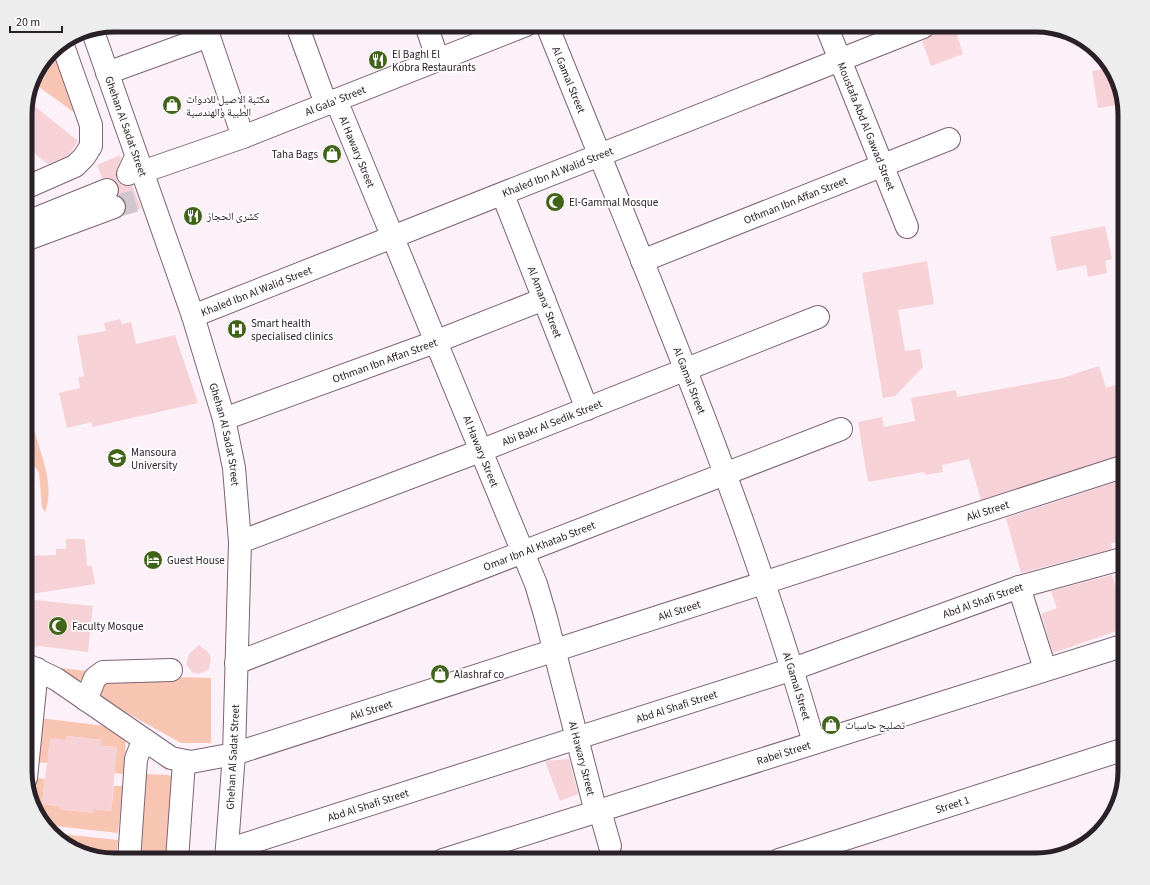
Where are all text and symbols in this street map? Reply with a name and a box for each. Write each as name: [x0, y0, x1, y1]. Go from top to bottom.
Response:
scale bar: [10, 8, 62, 34]
text: 20 m: [16, 14, 40, 31]
street label: Al Gamal Street: [549, 44, 589, 116]
place label: El Baghl El Kobra Restaurants: [392, 47, 476, 75]
restaurant icon: El Baghl El Kobra Restaurants: [367, 49, 389, 71]
street label: Moustafa Abd Al Gawad Street: [834, 60, 899, 193]
street label: Ghehan Al Sadat Street: [102, 74, 151, 179]
street label: Al Gala' Street: [303, 82, 368, 119]
place label: مكتبة الاصيل للادوات الطبية والهندسية: [186, 92, 270, 120]
shop icon: مكتبة الاصيل للادوات الطبية والهندسية: [161, 94, 183, 116]
street label: Al Hawary Street: [336, 114, 379, 190]
shop icon: Taha Bags: [321, 143, 343, 165]
street label: Khaled Ibn Al Walid Street: [500, 143, 615, 200]
place label: Taha Bags: [271, 147, 318, 162]
street label: Othman Ibn Affan Street: [741, 173, 850, 227]
mosque icon: El-Gammal Mosque: [544, 191, 566, 213]
place label: El-Gammal Mosque: [569, 195, 659, 210]
restaurant icon: كشرى الحجاز: [182, 205, 204, 227]
place label: كشرى الحجاز: [206, 209, 259, 224]
street label: Khaled Ibn Al Walid Street: [199, 262, 314, 320]
street label: Al Amana' Street: [524, 264, 566, 340]
place label: Smart health specialised clinics: [251, 316, 334, 344]
hospital icon: Smart health specialised clinics: [226, 318, 248, 340]
street label: Othman Ibn Affan Street: [330, 334, 439, 386]
street label: Al Gamal Street: [670, 345, 710, 416]
street label: Ghehan Al Sadat Street: [206, 381, 243, 487]
street label: Abi Bakr Al Sedik Street: [499, 396, 605, 449]
street label: Al Hawary Street: [460, 413, 503, 490]
place label: Mansoura University: [131, 445, 177, 473]
school or university icon: Mansoura University: [106, 447, 128, 469]
street label: Akl Street: [964, 496, 1011, 524]
street label: Omar Ibn Al Khatab Street: [481, 517, 598, 574]
hotel icon: Guest House: [142, 549, 164, 571]
place label: Guest House: [167, 553, 225, 568]
street label: Abd Al Shafi Street: [940, 579, 1025, 622]
street label: Akl Street: [656, 596, 703, 624]
mosque icon: Faculty Mosque: [47, 615, 69, 637]
place label: Faculty Mosque: [72, 619, 144, 634]
street label: Al Gamal Street: [780, 650, 815, 722]
shop icon: Alashraf co: [429, 663, 451, 685]
place label: Alashraf co: [454, 667, 504, 682]
street label: Abd Al Shafi Street: [634, 686, 719, 726]
street label: Akl Street: [348, 696, 394, 724]
street label: Ghehan Al Sadat Street: [223, 704, 243, 810]
shop icon: تصليح حاسبات: [820, 714, 842, 736]
place label: تصليح حاسبات: [845, 718, 906, 733]
street label: Al Hawary Street: [565, 720, 599, 797]
street label: Rabei Street: [755, 737, 813, 768]
street label: Abd Al Shafi Street: [325, 785, 411, 825]
street label: Street 1: [933, 792, 971, 817]

